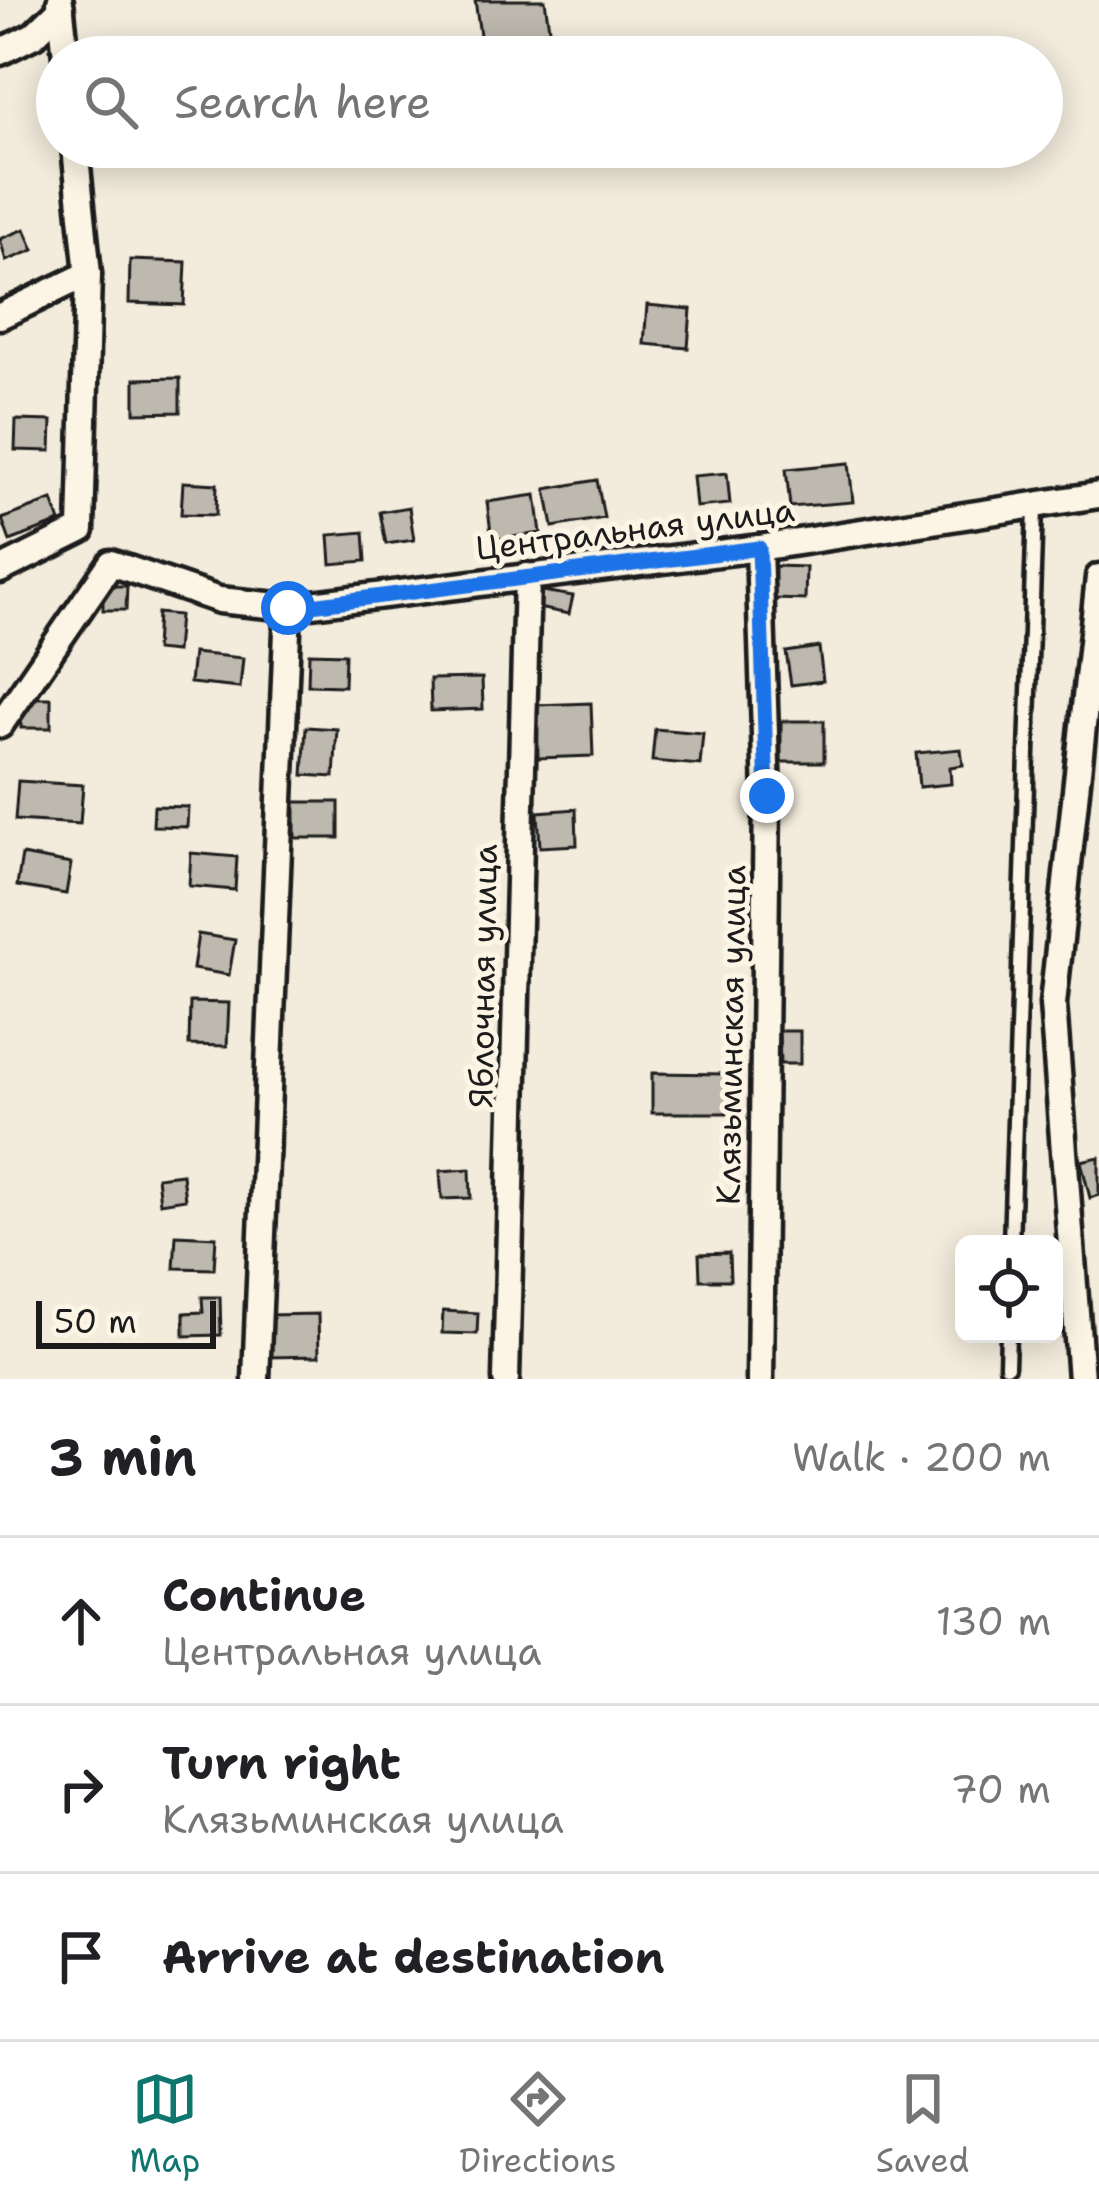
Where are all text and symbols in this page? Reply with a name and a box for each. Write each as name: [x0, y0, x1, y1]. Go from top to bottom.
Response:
search box: [36, 36, 1063, 168]
icon: search: [78, 69, 144, 135]
text: Search here: [174, 72, 431, 132]
street label: Центральная улица: [473, 487, 797, 571]
route start: [261, 581, 315, 635]
route end: [740, 769, 794, 823]
street label: Яблочная улица: [458, 844, 508, 1108]
street label: Клязьминская улица: [706, 865, 756, 1205]
map controls: [955, 1235, 1063, 1343]
button: locate: [955, 1235, 1063, 1343]
scale bar: [36, 1295, 216, 1348]
text: 50 m: [54, 1299, 137, 1344]
text: 3 min: [48, 1423, 197, 1491]
text: Walk · 200 m: [792, 1431, 1051, 1483]
text: Continue: [162, 1565, 366, 1625]
icon: ahead: [48, 1588, 114, 1654]
text: 130 m: [936, 1595, 1051, 1647]
text: Центральная улица: [162, 1625, 541, 1677]
text: Turn right: [162, 1733, 401, 1793]
icon: right: [48, 1756, 114, 1822]
text: 70 m: [950, 1763, 1051, 1815]
text: Клязьминская улица: [162, 1793, 564, 1845]
icon: arrive: [48, 1924, 114, 1990]
text: Arrive at destination: [162, 1927, 665, 1987]
tab: Map: [130, 2066, 200, 2183]
tab: Directions: [459, 2066, 617, 2183]
tab: Saved: [876, 2066, 969, 2183]

